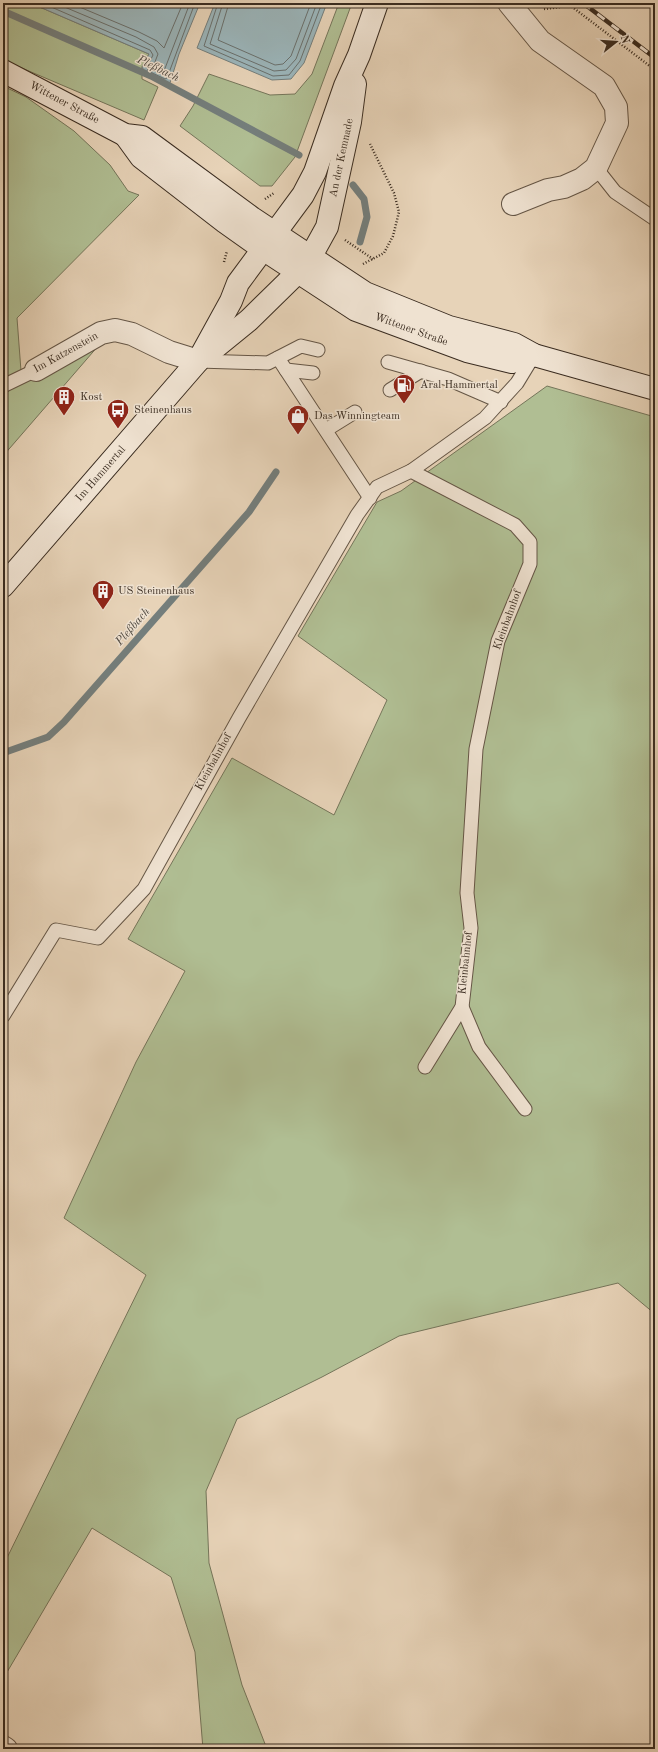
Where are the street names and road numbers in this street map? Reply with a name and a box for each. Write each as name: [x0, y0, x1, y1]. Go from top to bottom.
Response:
street label: Wittener Straße: [27, 80, 101, 126]
street label: An der Kemnade: [328, 118, 356, 198]
street label: Wittener Straße: [373, 312, 449, 348]
street label: Im Katzenstein: [32, 331, 100, 375]
street label: Im Hammertal: [74, 444, 128, 504]
street label: Kleinbahnhof: [492, 588, 524, 652]
street label: Kleinbahnhof: [194, 731, 234, 792]
street label: Kleinbahnhof: [457, 931, 475, 995]

